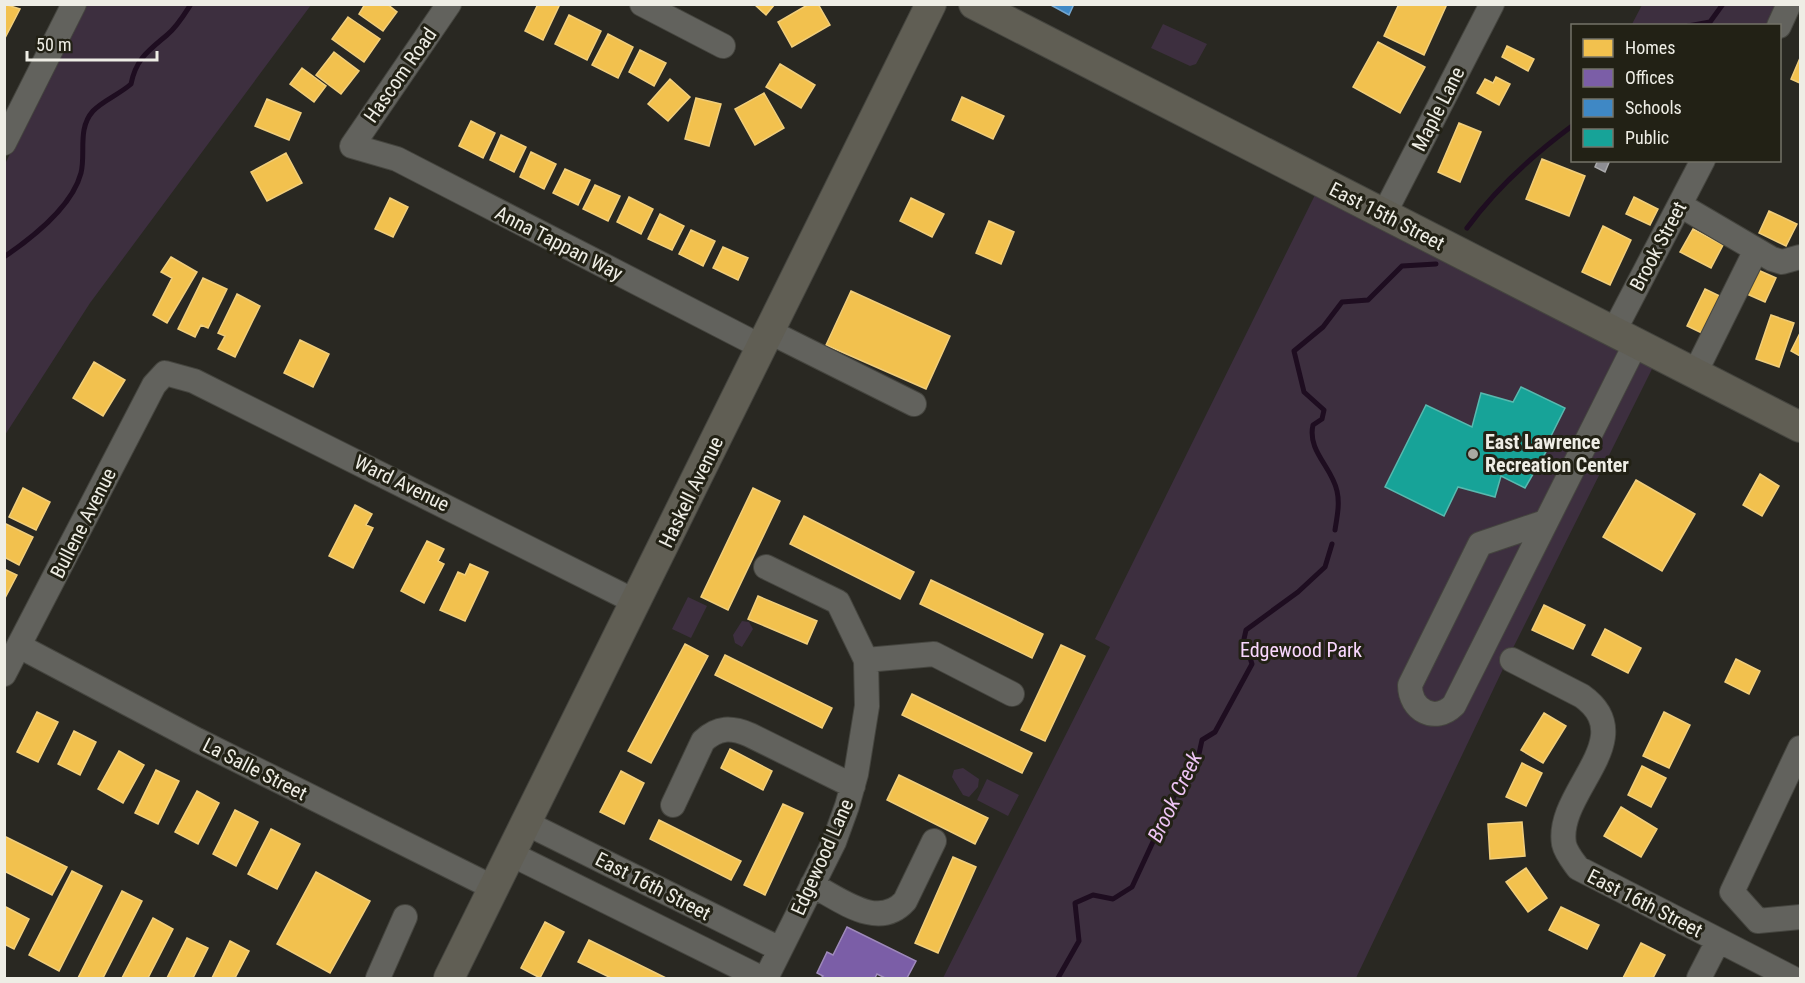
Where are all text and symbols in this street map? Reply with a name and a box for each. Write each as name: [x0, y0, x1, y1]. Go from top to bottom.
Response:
street label: Hascom Road: [359, 23, 441, 127]
scale bar: [27, 24, 158, 62]
legend: [1571, 24, 1781, 162]
text: 50 m: [36, 34, 71, 55]
text: Homes: [1625, 37, 1675, 58]
street label: Maple Lane: [1407, 63, 1469, 155]
text: Offices: [1625, 67, 1674, 88]
text: Schools: [1625, 97, 1682, 118]
text: Public: [1625, 127, 1669, 148]
street label: East 15th Street: [1325, 177, 1449, 255]
street label: Brook Street: [1625, 197, 1691, 295]
street label: Anna Tappan Way: [491, 201, 627, 285]
place label: East Lawrence Recreation Center: [1485, 430, 1629, 477]
street label: Haskell Avenue: [654, 433, 728, 551]
marker: East Lawrence Recreation Center: [1466, 447, 1480, 461]
street label: Ward Avenue: [351, 450, 453, 516]
street label: Bullene Avenue: [45, 464, 121, 582]
park label: Edgewood Park: [1240, 638, 1362, 662]
street label: La Salle Street: [199, 733, 311, 806]
water label: Brook Creek: [1143, 747, 1207, 846]
street label: Edgewood Lane: [786, 795, 858, 919]
street label: East 16th Street: [591, 847, 715, 925]
street label: East 16th Street: [1583, 864, 1707, 942]

